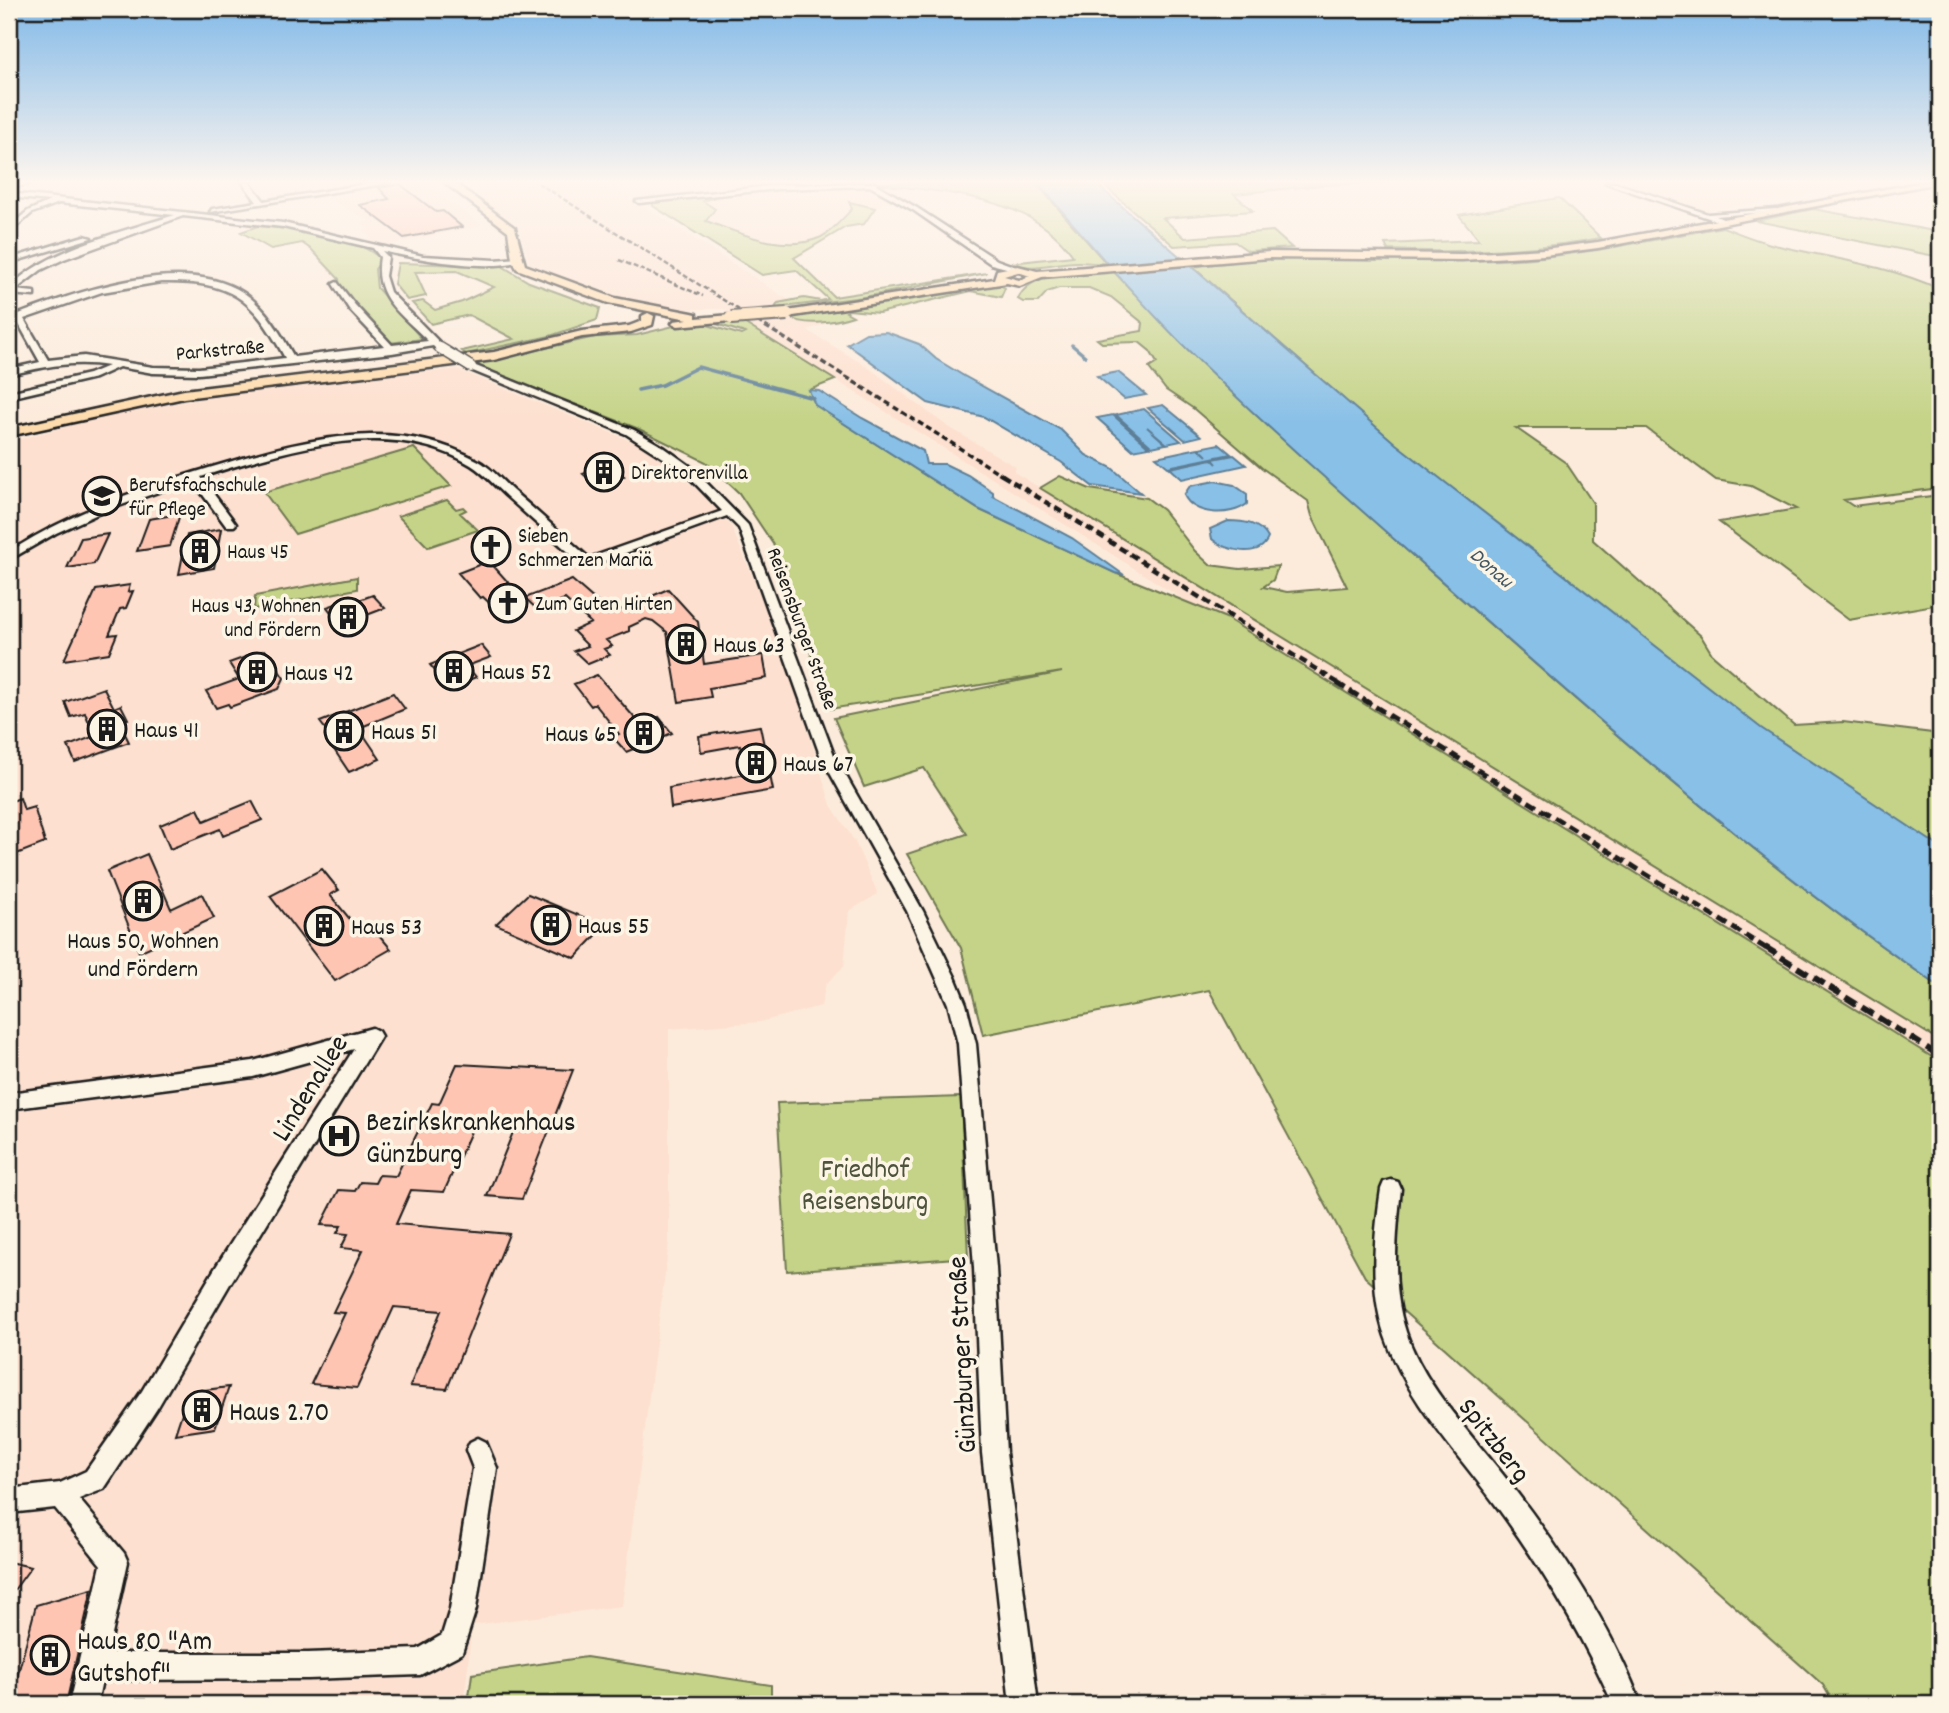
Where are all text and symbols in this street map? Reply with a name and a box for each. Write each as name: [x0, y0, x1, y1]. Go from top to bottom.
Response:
street label: Parkstraße: [175, 333, 266, 371]
building icon: Direktorenvilla: [583, 451, 625, 493]
place label: Direktorenvilla: [631, 460, 749, 490]
place label: Berufsfachschule für Pflege: [129, 472, 267, 526]
school or university icon: Berufsfachschule für Pflege: [81, 475, 123, 517]
place label: Sieben Schmerzen Mariä: [518, 523, 653, 577]
church icon: Sieben Schmerzen Mariä: [470, 526, 512, 568]
building icon: Haus 45: [179, 530, 221, 572]
place label: Haus 45: [227, 539, 289, 569]
water label: Donau: [1462, 542, 1520, 598]
street label: Reisensburger Straße: [757, 544, 843, 714]
church icon: Zum Guten Hirten: [487, 582, 529, 624]
place label: Zum Guten Hirten: [535, 591, 673, 621]
place label: Haus 43, Wohnen und Fördern: [191, 593, 321, 647]
building icon: Haus 43, Wohnen und Fördern: [327, 596, 369, 638]
building icon: Haus 63: [665, 623, 707, 665]
place label: Haus 63: [713, 630, 785, 664]
building icon: Haus 52: [433, 650, 475, 692]
building icon: Haus 42: [236, 651, 278, 693]
place label: Haus 52: [481, 657, 552, 691]
place label: Haus 42: [284, 658, 354, 692]
building icon: Haus 41: [86, 708, 128, 750]
building icon: Haus 51: [323, 710, 365, 752]
building icon: Haus 65: [623, 712, 665, 754]
place label: Haus 41: [134, 715, 199, 749]
place label: Haus 51: [371, 717, 437, 751]
place label: Haus 65: [545, 719, 617, 753]
building icon: Haus 67: [735, 742, 777, 784]
place label: Haus 67: [783, 749, 853, 783]
building icon: Haus 50, Wohnen und Fördern: [122, 880, 164, 922]
building icon: Haus 55: [530, 904, 572, 946]
building icon: Haus 53: [303, 905, 345, 947]
place label: Haus 55: [578, 911, 650, 945]
place label: Haus 53: [351, 912, 422, 946]
place label: Haus 50, Wohnen und Fördern: [67, 926, 219, 988]
street label: Lindenallee: [264, 1029, 361, 1151]
place label: Bezirkskrankenhaus Günzburg: [366, 1105, 576, 1177]
hospital icon: Bezirkskrankenhaus Günzburg: [318, 1115, 360, 1157]
park label: Friedhof Reisensburg: [802, 1152, 928, 1224]
street label: Günzburger Straße: [940, 1255, 990, 1454]
building icon: Haus 2.70: [181, 1389, 223, 1431]
street label: Spitzberg: [1446, 1391, 1538, 1493]
place label: Haus 2.70: [229, 1395, 330, 1435]
place label: Haus 80 "Am Gutshof": [77, 1624, 212, 1696]
building icon: Haus 80 "Am Gutshof": [29, 1634, 71, 1676]

